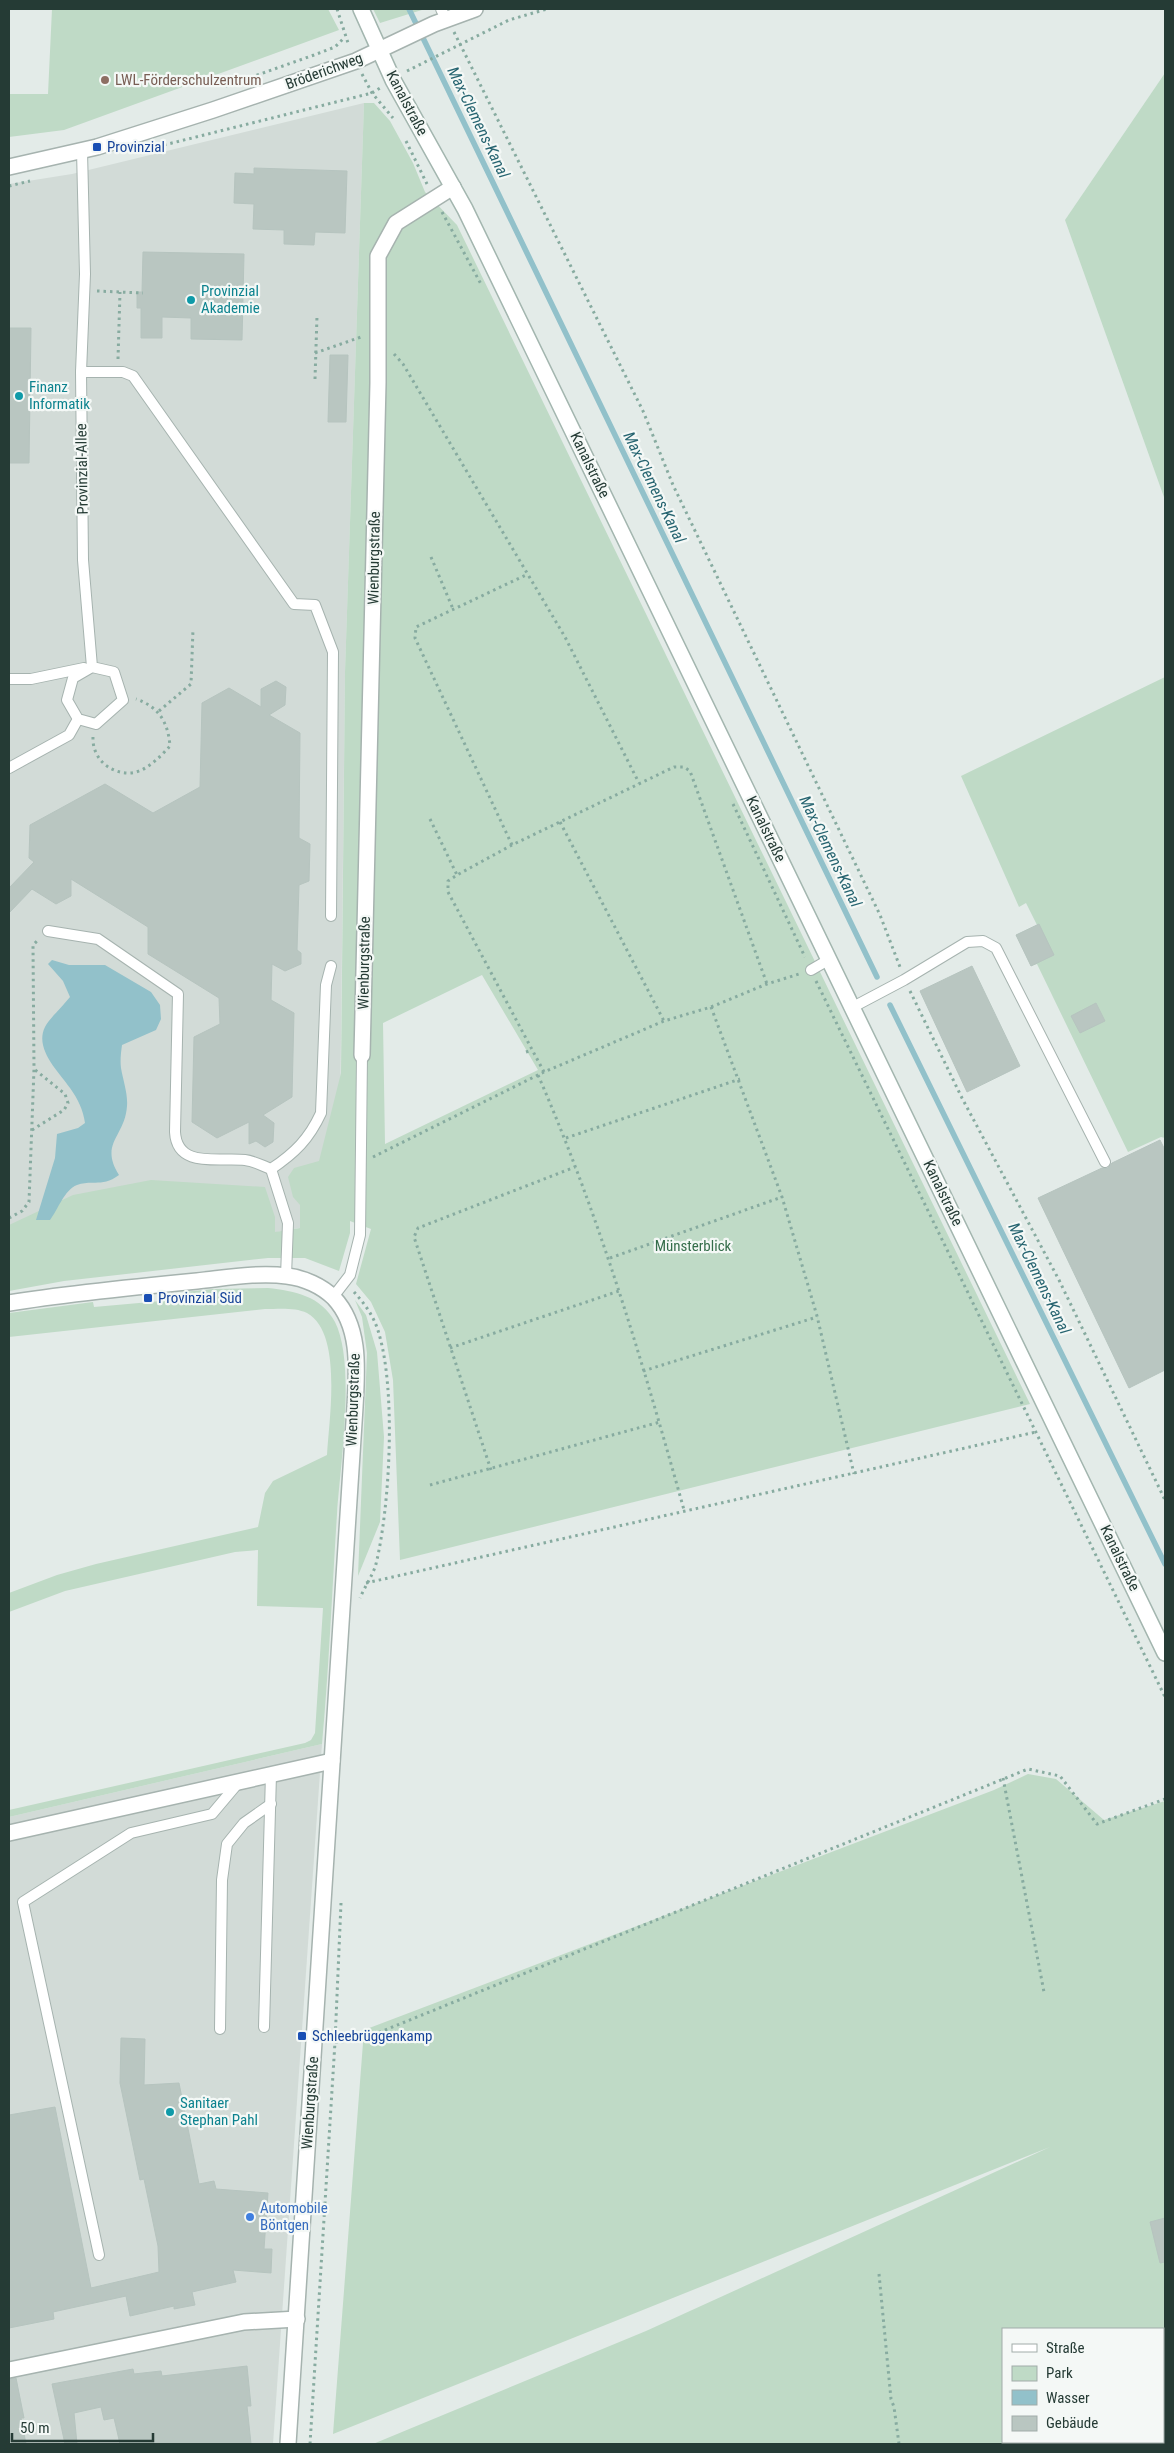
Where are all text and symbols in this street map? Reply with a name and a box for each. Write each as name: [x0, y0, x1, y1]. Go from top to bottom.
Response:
street label: Bröderichweg: [283, 49, 365, 93]
water label: Max-Clemens-Kanal: [443, 64, 514, 181]
street label: Kanalstraße: [382, 67, 432, 139]
place label: LWL-Förderschulzentrum: [115, 71, 261, 89]
marker: LWL-Förderschulzentrum: [99, 74, 111, 86]
place label: Provinzial: [107, 138, 165, 156]
marker: Provinzial: [91, 141, 103, 153]
place label: Provinzial Akademie: [201, 282, 260, 317]
marker: Provinzial Akademie: [185, 294, 197, 306]
place label: Finanz Informatik: [29, 378, 90, 413]
marker: Finanz Informatik: [13, 390, 25, 402]
street label: Provinzial-Allee: [72, 423, 92, 515]
street label: Kanalstraße: [566, 429, 614, 501]
water label: Max-Clemens-Kanal: [619, 429, 690, 546]
street label: Wienburgstraße: [364, 511, 384, 605]
street label: Kanalstraße: [742, 793, 790, 865]
water label: Max-Clemens-Kanal: [795, 793, 866, 910]
street label: Wienburgstraße: [354, 916, 374, 1010]
street label: Kanalstraße: [919, 1157, 967, 1229]
water label: Max-Clemens-Kanal: [1004, 1220, 1075, 1337]
park label: Münsterblick: [655, 1237, 732, 1255]
place label: Provinzial Süd: [158, 1289, 242, 1307]
marker: Provinzial Süd: [142, 1292, 154, 1304]
street label: Wienburgstraße: [342, 1353, 364, 1447]
street label: Kanalstraße: [1096, 1522, 1144, 1594]
place label: Schleebrüggenkamp: [312, 2027, 432, 2045]
marker: Schleebrüggenkamp: [296, 2030, 308, 2042]
street label: Wienburgstraße: [298, 2056, 322, 2150]
place label: Sanitaer Stephan Pahl: [180, 2094, 258, 2129]
marker: Sanitaer Stephan Pahl: [164, 2106, 176, 2118]
place label: Automobile Böntgen: [260, 2199, 328, 2234]
marker: Automobile Böntgen: [244, 2211, 256, 2223]
legend: [1002, 2328, 1164, 2443]
text: Straße: [1046, 2339, 1085, 2357]
text: Park: [1046, 2364, 1073, 2382]
text: Wasser: [1046, 2389, 1090, 2407]
scale bar: [12, 2410, 154, 2442]
text: Gebäude: [1046, 2414, 1098, 2432]
text: 50 m: [20, 2419, 50, 2437]

